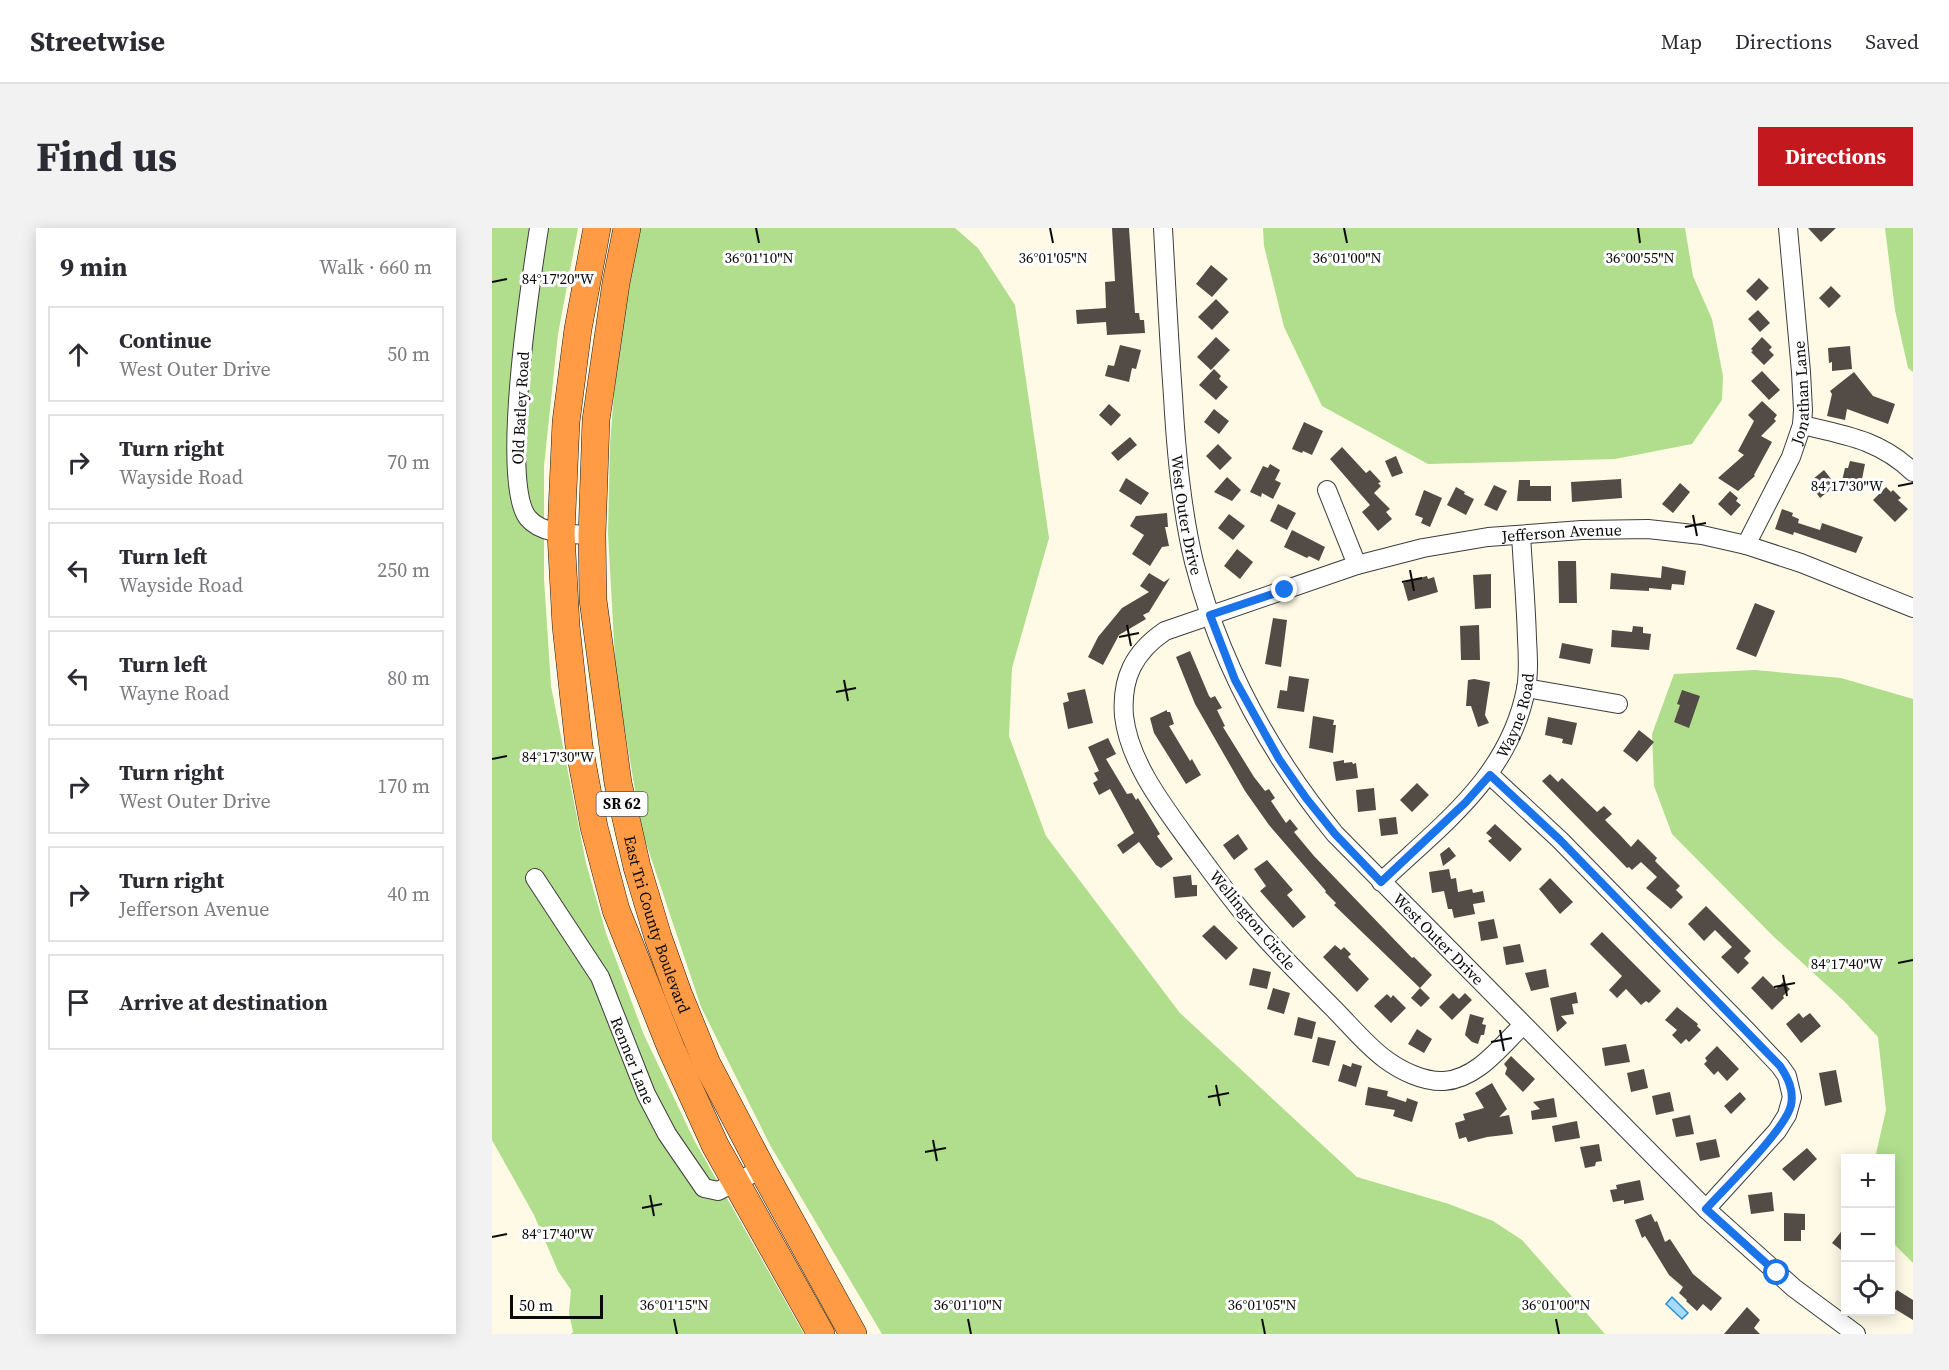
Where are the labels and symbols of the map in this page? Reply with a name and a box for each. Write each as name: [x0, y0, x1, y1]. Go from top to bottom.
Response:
text: 36°01'10"N: [724, 247, 794, 268]
text: 36°01'05"N: [1018, 247, 1088, 268]
text: 36°01'00"N: [1312, 247, 1382, 268]
text: 36°00'55"N: [1605, 247, 1675, 268]
text: 84°17'20"W: [522, 268, 595, 289]
street label: Jonathan Lane: [1785, 340, 1814, 448]
street label: Old Batley Road: [506, 351, 534, 465]
street label: West Outer Drive: [1166, 454, 1208, 577]
text: 84°17'30"W: [1811, 475, 1884, 496]
street label: Jefferson Avenue: [1500, 518, 1622, 547]
route end: [1271, 576, 1297, 602]
street label: Wayne Road: [1491, 672, 1539, 762]
text: 84°17'30"W: [522, 746, 595, 767]
road number: SR 62: [596, 792, 648, 816]
street label: East Tri County Boulevard: [619, 833, 696, 1016]
street label: Wellington Circle: [1205, 865, 1301, 975]
street label: West Outer Drive: [1388, 888, 1489, 990]
text: 84°17'40"W: [1811, 953, 1884, 974]
street label: Renner Lane: [606, 1014, 660, 1108]
text: 84°17'40"W: [522, 1223, 595, 1244]
route start: [1763, 1259, 1789, 1285]
scale bar: [510, 1292, 603, 1320]
text: 36°01'15"N: [639, 1294, 709, 1315]
text: 36°01'10"N: [933, 1294, 1003, 1315]
text: 36°01'05"N: [1227, 1294, 1297, 1315]
text: 36°01'00"N: [1521, 1294, 1591, 1315]

